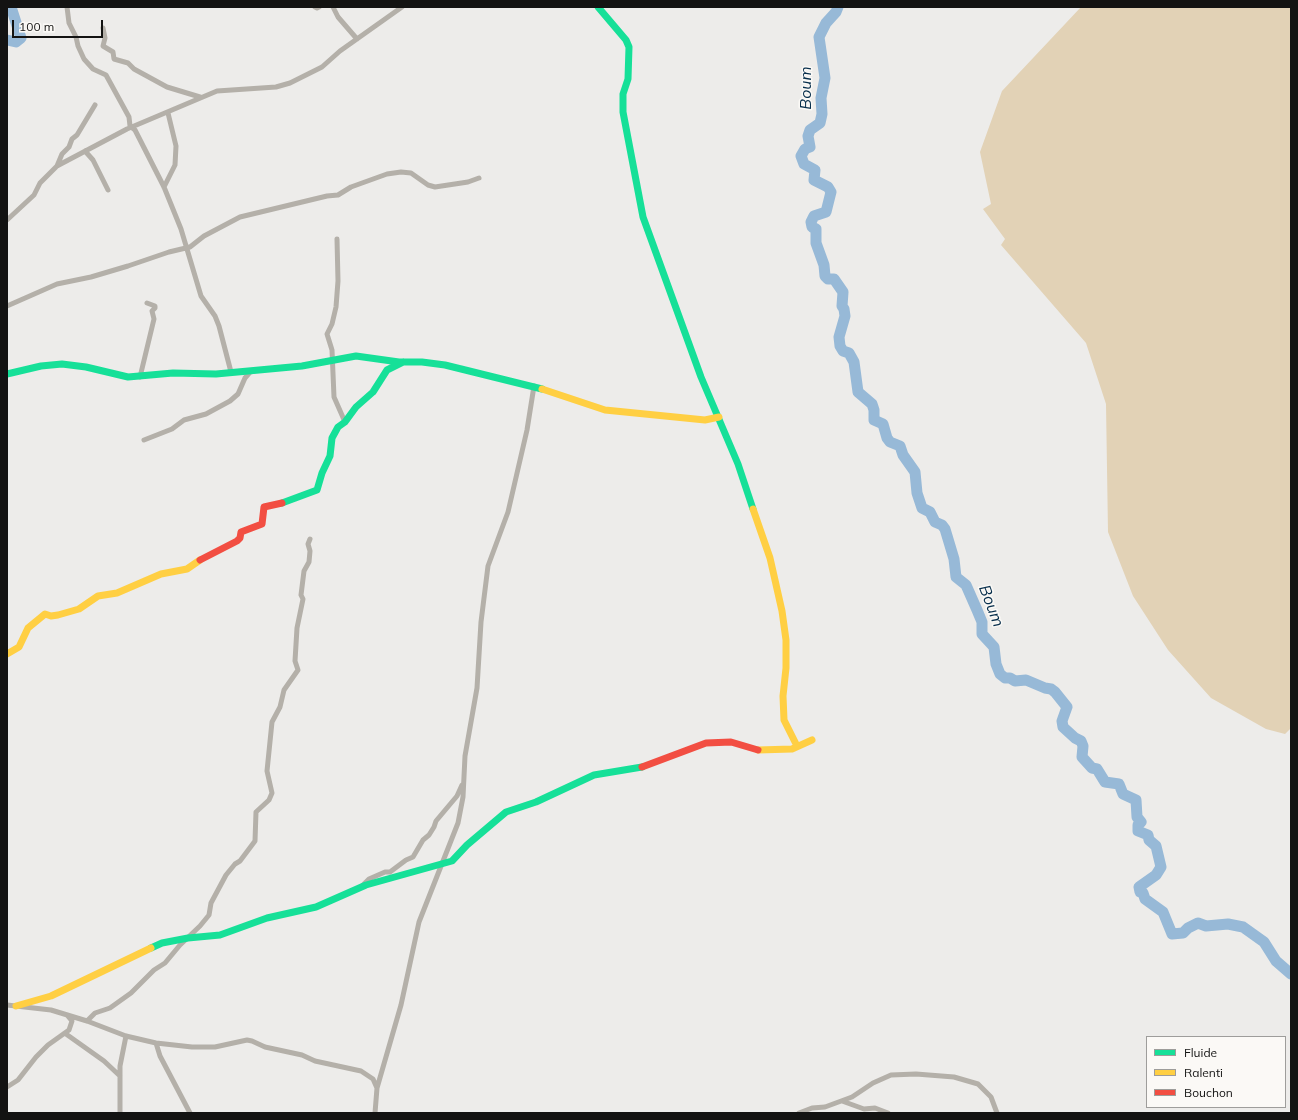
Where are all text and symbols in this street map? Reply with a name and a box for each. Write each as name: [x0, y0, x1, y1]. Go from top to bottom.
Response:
scale bar: [14, 12, 105, 38]
text: 100 m: [19, 19, 54, 34]
water label: Boum: [796, 66, 816, 110]
water label: Boum: [974, 582, 1008, 630]
legend: [1146, 1036, 1286, 1108]
text: Fluide: [1184, 1045, 1217, 1060]
text: Ralenti: [1184, 1065, 1223, 1080]
text: Bouchon: [1184, 1085, 1233, 1100]

